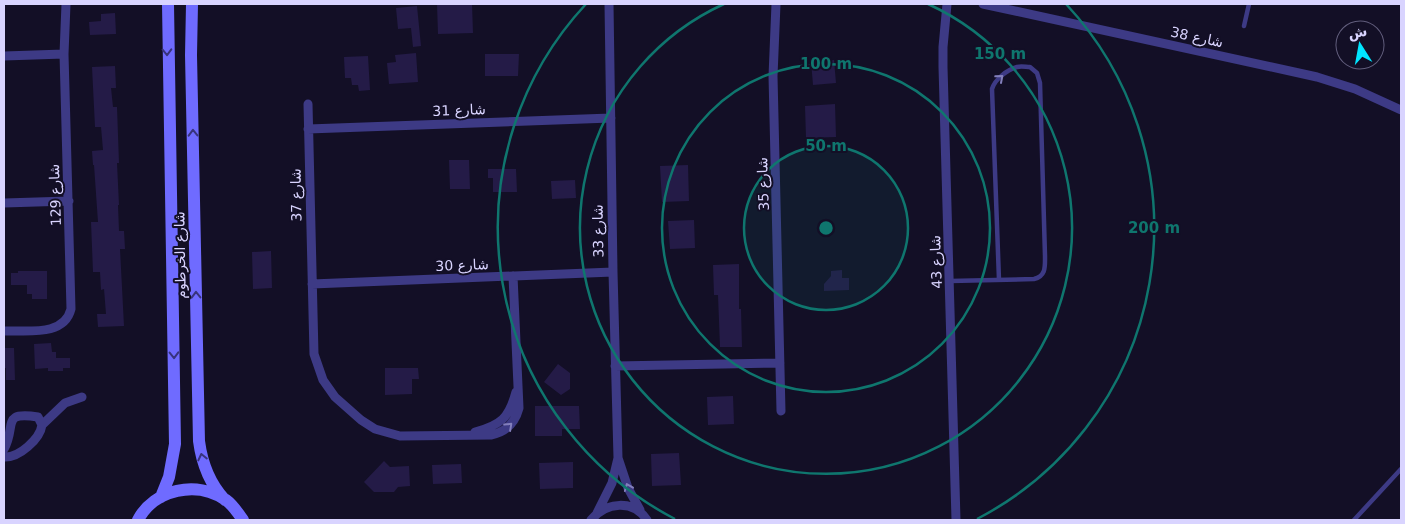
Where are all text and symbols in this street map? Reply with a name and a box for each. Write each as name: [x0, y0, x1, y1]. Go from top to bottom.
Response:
north arrow: [1335, 20, 1385, 70]
text: ش: [1347, 23, 1369, 42]
street label: شارع 38: [1169, 24, 1225, 51]
text: 150 m: [974, 45, 1026, 63]
one-way arrow: [162, 49, 172, 57]
text: 100 m: [800, 55, 852, 73]
one-way arrow: [995, 75, 1004, 84]
street label: شارع 31: [432, 101, 486, 120]
one-way arrow: [187, 129, 198, 137]
text: 50 m: [805, 137, 847, 155]
street label: شارع 35: [754, 157, 773, 211]
street label: شارع 129: [46, 164, 65, 226]
street label: شارع 37: [288, 168, 305, 222]
street label: شارع 33: [590, 204, 607, 258]
street label: شارع الخرطوم: [171, 211, 190, 299]
centre of rings: [817, 219, 835, 237]
text: 200 m: [1128, 219, 1180, 237]
street label: شارع 43: [927, 235, 946, 289]
street label: شارع 30: [435, 256, 489, 275]
one-way arrow: [191, 291, 201, 298]
one-way arrow: [168, 351, 179, 359]
one-way arrow: [503, 423, 512, 432]
one-way arrow: [197, 453, 208, 462]
one-way arrow: [624, 483, 635, 492]

